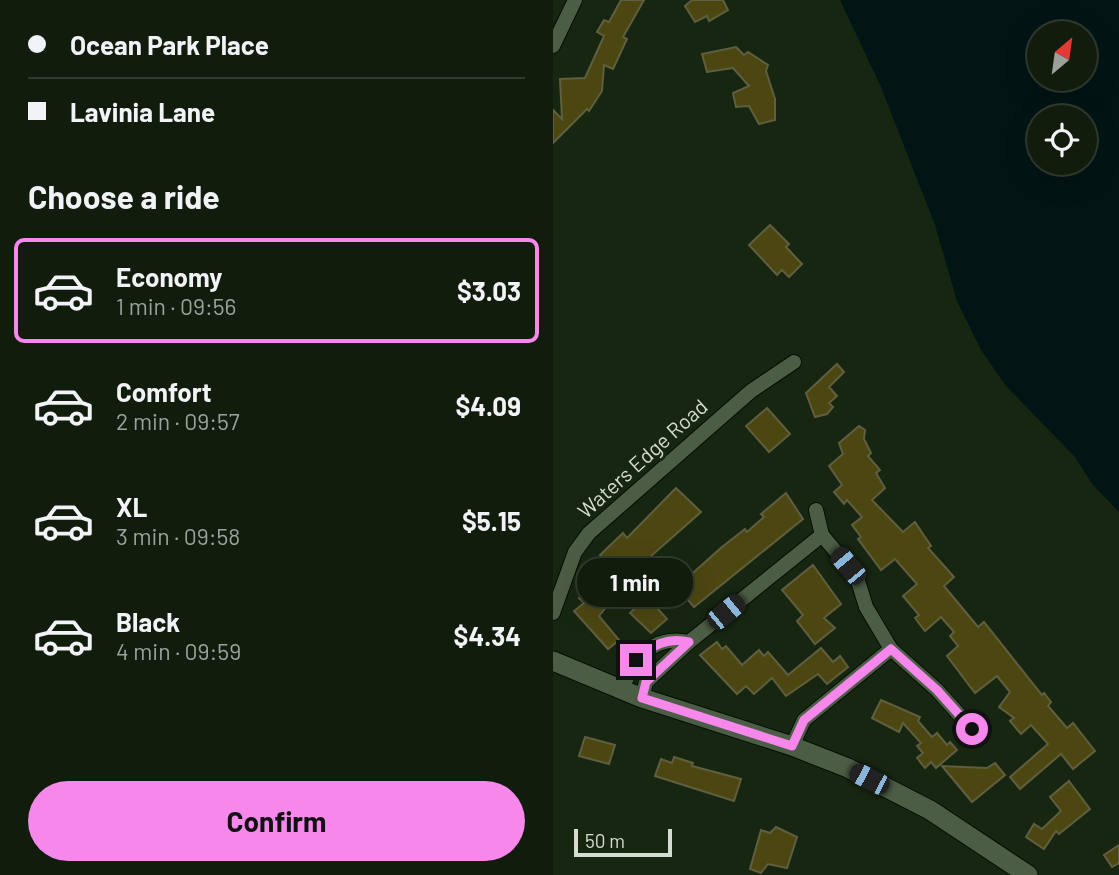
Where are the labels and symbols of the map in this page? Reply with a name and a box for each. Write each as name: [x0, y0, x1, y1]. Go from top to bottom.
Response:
north arrow: [1027, 21, 1097, 91]
street label: Waters Edge Road: [572, 393, 712, 523]
car: [827, 543, 870, 589]
callout: 1 min: [578, 558, 694, 608]
car: [704, 591, 749, 633]
route end: [620, 644, 652, 676]
route start: [956, 713, 988, 745]
car: [846, 760, 893, 798]
scale bar: [574, 826, 672, 858]

